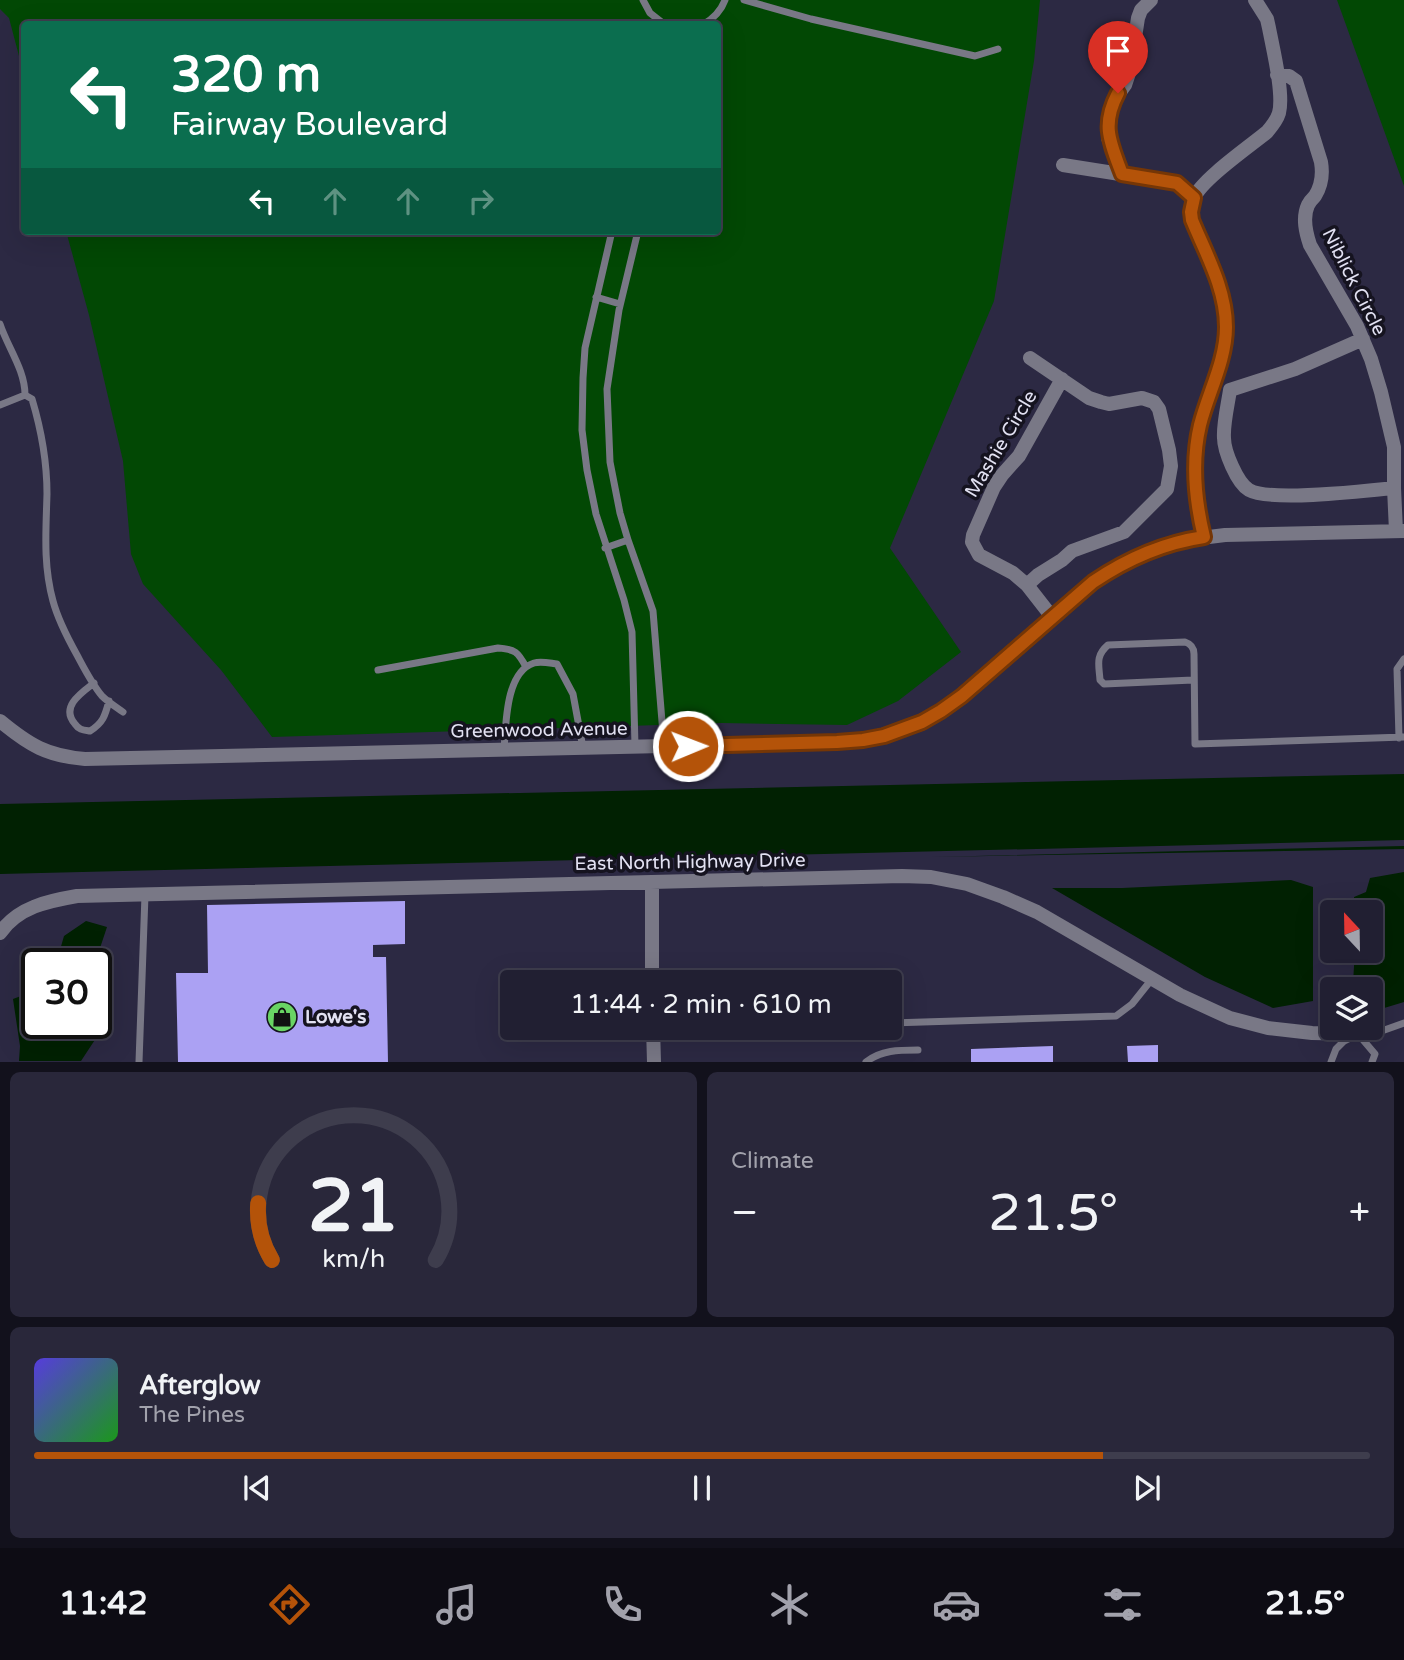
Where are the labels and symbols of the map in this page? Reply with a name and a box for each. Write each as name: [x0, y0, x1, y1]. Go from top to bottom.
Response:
pin: [1088, 21, 1148, 93]
street label: Niblick Circle: [1318, 225, 1390, 339]
street label: Mashie Circle: [960, 387, 1042, 501]
position arrow: [651, 709, 725, 783]
street label: Greenwood Avenue: [450, 717, 628, 743]
street label: East North Highway Drive: [574, 849, 806, 875]
north arrow: [1320, 900, 1382, 962]
speed limit sign: 30: [21, 948, 112, 1039]
shop icon: Lowe's: [265, 1000, 299, 1034]
place label: Lowe's: [305, 1006, 366, 1028]

